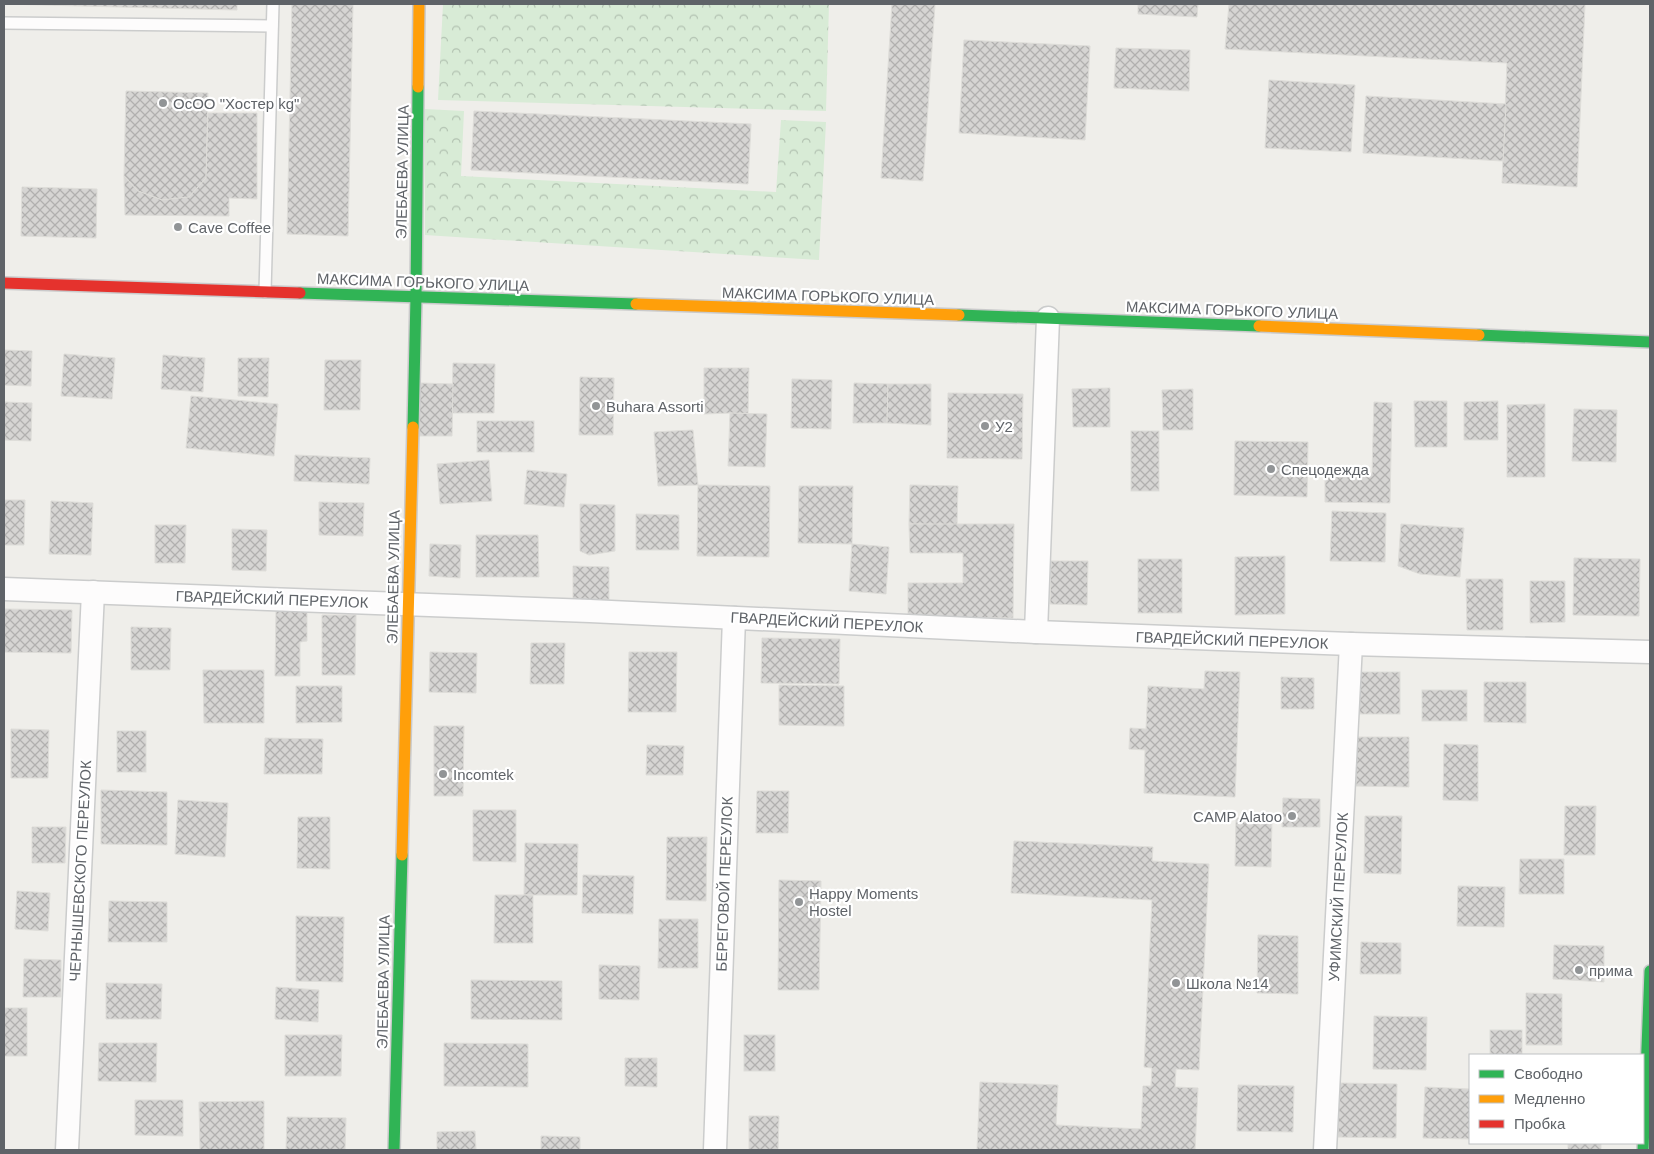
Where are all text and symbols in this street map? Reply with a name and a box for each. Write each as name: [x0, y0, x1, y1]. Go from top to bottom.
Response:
place label: ОсОО "Хостер kg": [173, 95, 299, 112]
marker: ОсОО "Хостер kg": [157, 97, 169, 109]
street label: ЭЛЕБАЕВА УЛИЦА: [392, 105, 412, 239]
place label: Cave Coffee: [188, 219, 271, 236]
marker: Cave Coffee: [172, 221, 184, 233]
street label: МАКСИМА ГОРЬКОГО УЛИЦА: [317, 270, 529, 294]
street label: МАКСИМА ГОРЬКОГО УЛИЦА: [722, 284, 934, 308]
street label: МАКСИМА ГОРЬКОГО УЛИЦА: [1126, 298, 1338, 322]
place label: Buhara Assorti: [606, 398, 704, 415]
marker: Buhara Assorti: [590, 400, 602, 412]
place label: У2: [995, 418, 1013, 435]
marker: У2: [979, 420, 991, 432]
place label: Спецодежда: [1281, 461, 1369, 478]
marker: Спецодежда: [1265, 463, 1277, 475]
street label: ЭЛЕБАЕВА УЛИЦА: [383, 510, 403, 644]
street label: ГВАРДЕЙСКИЙ ПЕРЕУЛОК: [175, 587, 369, 611]
street label: ГВАРДЕЙСКИЙ ПЕРЕУЛОК: [730, 608, 924, 636]
street label: ГВАРДЕЙСКИЙ ПЕРЕУЛОК: [1135, 628, 1329, 652]
street label: ЧЕРНЫШЕВСКОГО ПЕРЕУЛОК: [66, 760, 94, 982]
place label: Incomtek: [453, 766, 514, 783]
marker: Incomtek: [437, 768, 449, 780]
street label: БЕРЕГОВОЙ ПЕРЕУЛОК: [712, 796, 736, 972]
place label: CAMP Alatoo: [1193, 808, 1282, 825]
marker: CAMP Alatoo: [1286, 810, 1298, 822]
street label: УФИМСКИЙ ПЕРЕУЛОК: [1325, 812, 1351, 982]
place label: Happy Moments Hostel: [809, 885, 918, 919]
marker: Happy Moments Hostel: [793, 896, 805, 908]
street label: ЭЛЕБАЕВА УЛИЦА: [373, 915, 393, 1049]
place label: прима: [1589, 962, 1633, 979]
marker: прима: [1573, 964, 1585, 976]
place label: Школа №14: [1186, 975, 1269, 992]
marker: Школа №14: [1170, 977, 1182, 989]
legend: [1469, 1054, 1644, 1144]
text: Свободно: [1514, 1065, 1583, 1082]
text: Медленно: [1514, 1090, 1585, 1107]
text: Пробка: [1514, 1115, 1566, 1132]

